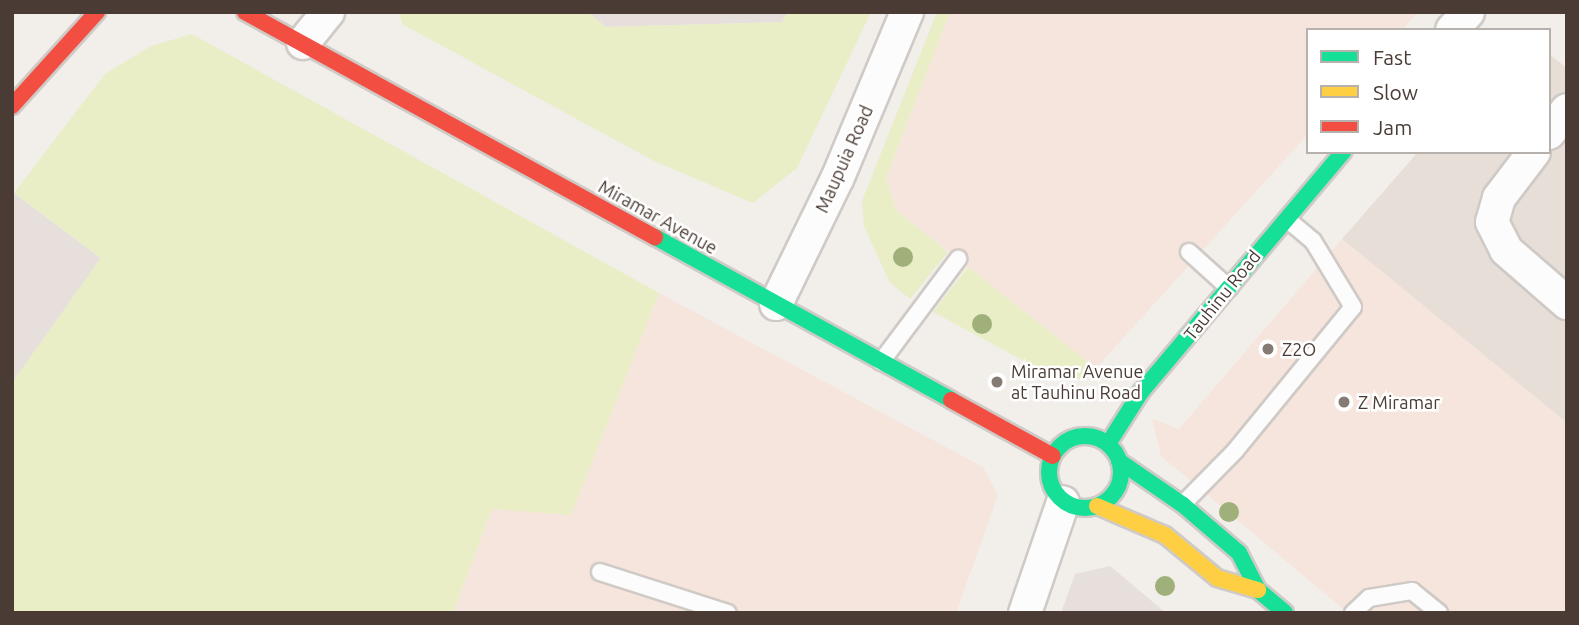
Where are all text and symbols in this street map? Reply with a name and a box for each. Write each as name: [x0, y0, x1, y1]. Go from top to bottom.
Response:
legend: [1306, 28, 1551, 154]
text: Fast: [1373, 45, 1411, 69]
text: Slow: [1373, 80, 1418, 104]
street label: Maupuia Road: [811, 102, 877, 216]
text: Jam: [1373, 115, 1412, 139]
street label: Miramar Avenue: [595, 175, 721, 259]
street label: Tauhinu Road: [1179, 246, 1265, 344]
place label: Z2O: [1282, 338, 1316, 360]
marker: Z2O: [1260, 341, 1276, 357]
place label: Miramar Avenue at Tauhinu Road: [1011, 361, 1143, 404]
marker: Miramar Avenue at Tauhinu Road: [989, 374, 1005, 390]
place label: Z Miramar: [1358, 391, 1440, 413]
marker: Z Miramar: [1336, 394, 1352, 410]

